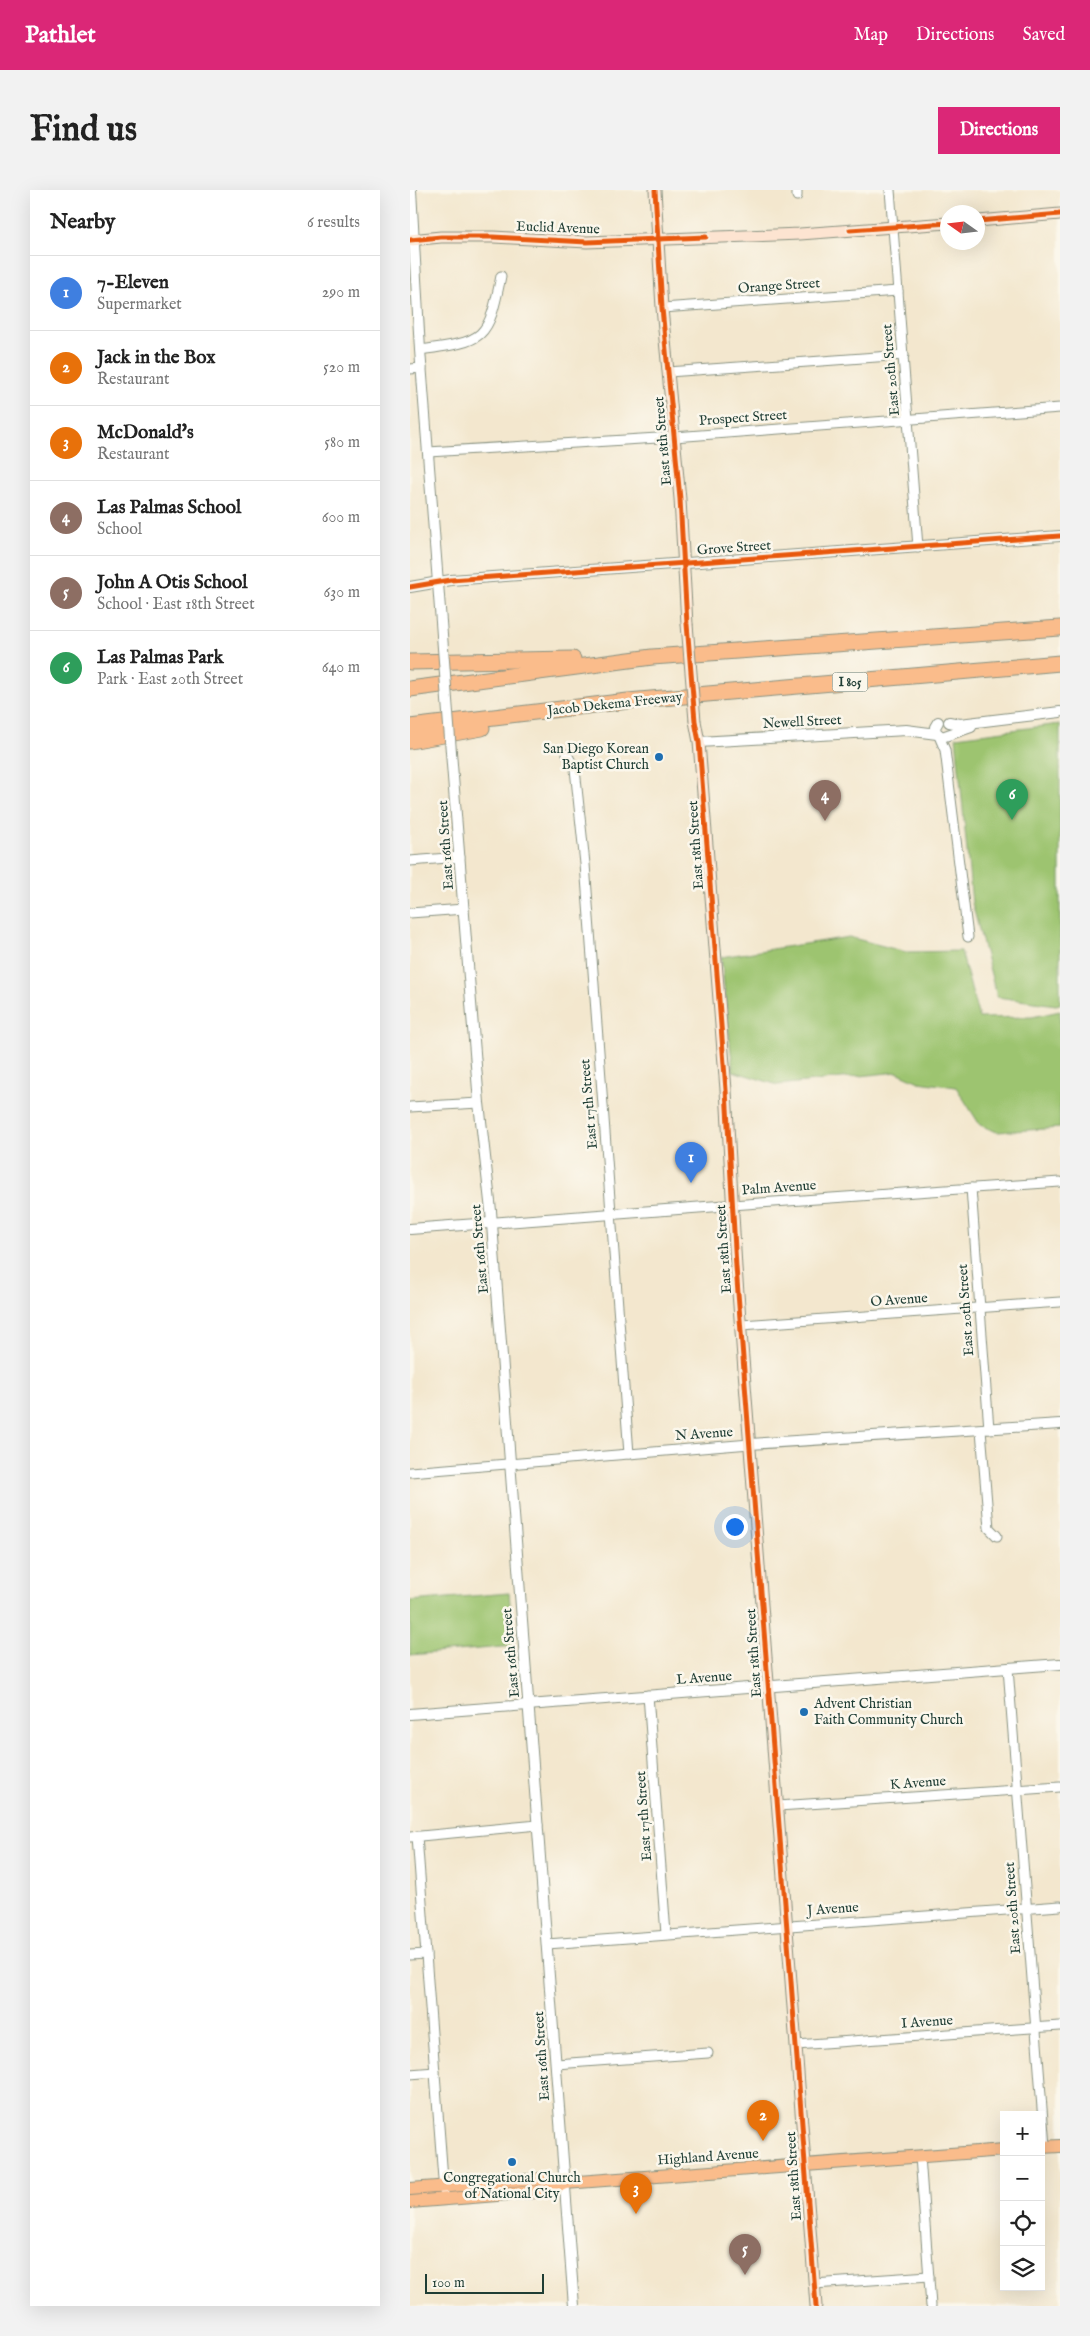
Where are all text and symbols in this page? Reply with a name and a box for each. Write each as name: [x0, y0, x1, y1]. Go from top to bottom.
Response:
text: Pathlet: [25, 20, 96, 51]
text: Map: [854, 24, 888, 47]
text: Directions: [916, 24, 994, 47]
text: Saved: [1022, 24, 1065, 47]
button: Directions: [938, 107, 1060, 154]
text: Find us: [30, 108, 137, 153]
north arrow: [940, 205, 985, 250]
text: Nearby: [50, 209, 115, 236]
text: 6 results: [307, 213, 360, 233]
street label: Euclid Avenue: [516, 218, 601, 238]
text: 7-Eleven: [97, 271, 169, 295]
street label: Orange Street: [737, 274, 821, 298]
text: 1: [63, 283, 69, 303]
text: 290 m: [322, 283, 360, 303]
text: Supermarket: [97, 295, 182, 315]
street label: East 20th Street: [878, 323, 904, 417]
text: Jack in the Box: [97, 346, 216, 370]
text: 2: [62, 358, 70, 378]
text: 520 m: [323, 358, 360, 378]
text: Restaurant: [97, 370, 170, 390]
street label: East 18th Street: [650, 396, 676, 486]
street label: Prospect Street: [698, 406, 788, 430]
text: McDonald's: [97, 421, 194, 445]
text: 3: [63, 433, 69, 453]
text: 580 m: [324, 433, 360, 453]
text: Restaurant: [97, 445, 170, 465]
text: Las Palmas School: [97, 496, 241, 520]
text: 4: [62, 508, 70, 528]
text: 600 m: [322, 508, 360, 528]
text: School: [97, 520, 142, 540]
street label: Grove Street: [696, 536, 772, 560]
text: John A Otis School: [97, 571, 248, 595]
text: 5: [63, 583, 69, 603]
text: 630 m: [324, 583, 360, 603]
text: School · East 18th Street: [97, 595, 255, 615]
text: Las Palmas Park: [97, 646, 224, 670]
text: 6: [63, 658, 69, 678]
text: 640 m: [322, 658, 360, 678]
text: Park · East 20th Street: [97, 670, 243, 690]
road number: I 805: [832, 672, 868, 692]
street label: Jacob Dekema Freeway: [545, 688, 683, 720]
street label: Newell Street: [762, 711, 842, 733]
place label: San Diego Korean Baptist Church: [543, 740, 650, 774]
marker: San Diego Korean Baptist Church: [653, 751, 665, 763]
pin: 6: [996, 779, 1028, 820]
pin: 4: [809, 780, 841, 821]
street label: East 16th Street: [434, 799, 458, 890]
street label: East 18th Street: [684, 800, 708, 890]
street label: East 17th Street: [576, 1058, 602, 1150]
pin: 1: [675, 1142, 707, 1183]
street label: Palm Avenue: [741, 1176, 817, 1200]
street label: East 16th Street: [467, 1203, 493, 1294]
street label: East 18th Street: [712, 1204, 736, 1294]
street label: East 20th Street: [954, 1263, 978, 1357]
street label: O Avenue: [870, 1289, 929, 1311]
street label: N Avenue: [674, 1423, 734, 1445]
your location: [722, 1514, 748, 1540]
street label: East 16th Street: [498, 1607, 524, 1698]
street label: East 18th Street: [742, 1608, 766, 1698]
street label: L Avenue: [676, 1667, 733, 1689]
place label: Advent Christian Faith Community Church: [813, 1695, 964, 1729]
marker: Advent Christian Faith Community Church: [798, 1706, 810, 1718]
street label: East 17th Street: [632, 1770, 656, 1862]
street label: K Avenue: [889, 1772, 947, 1794]
street label: East 20th Street: [1001, 1861, 1025, 1955]
street label: J Avenue: [805, 1898, 860, 1920]
street label: East 16th Street: [530, 2010, 554, 2101]
street label: I Avenue: [901, 2011, 954, 2033]
pin: 2: [747, 2100, 779, 2141]
map controls: [1000, 2111, 1045, 2291]
button: +: [1000, 2111, 1045, 2156]
street label: East 18th Street: [782, 2131, 806, 2221]
street label: Highland Avenue: [657, 2144, 760, 2170]
marker: Congregational Church of National City: [506, 2156, 518, 2168]
button: −: [1000, 2156, 1045, 2201]
place label: Congregational Church of National City: [443, 2169, 581, 2203]
pin: 3: [620, 2173, 652, 2214]
button: locate: [1000, 2201, 1045, 2246]
pin: 5: [729, 2234, 761, 2275]
button: layers: [1000, 2246, 1045, 2291]
scale bar: [425, 2271, 544, 2294]
text: 100 m: [432, 2274, 465, 2292]

